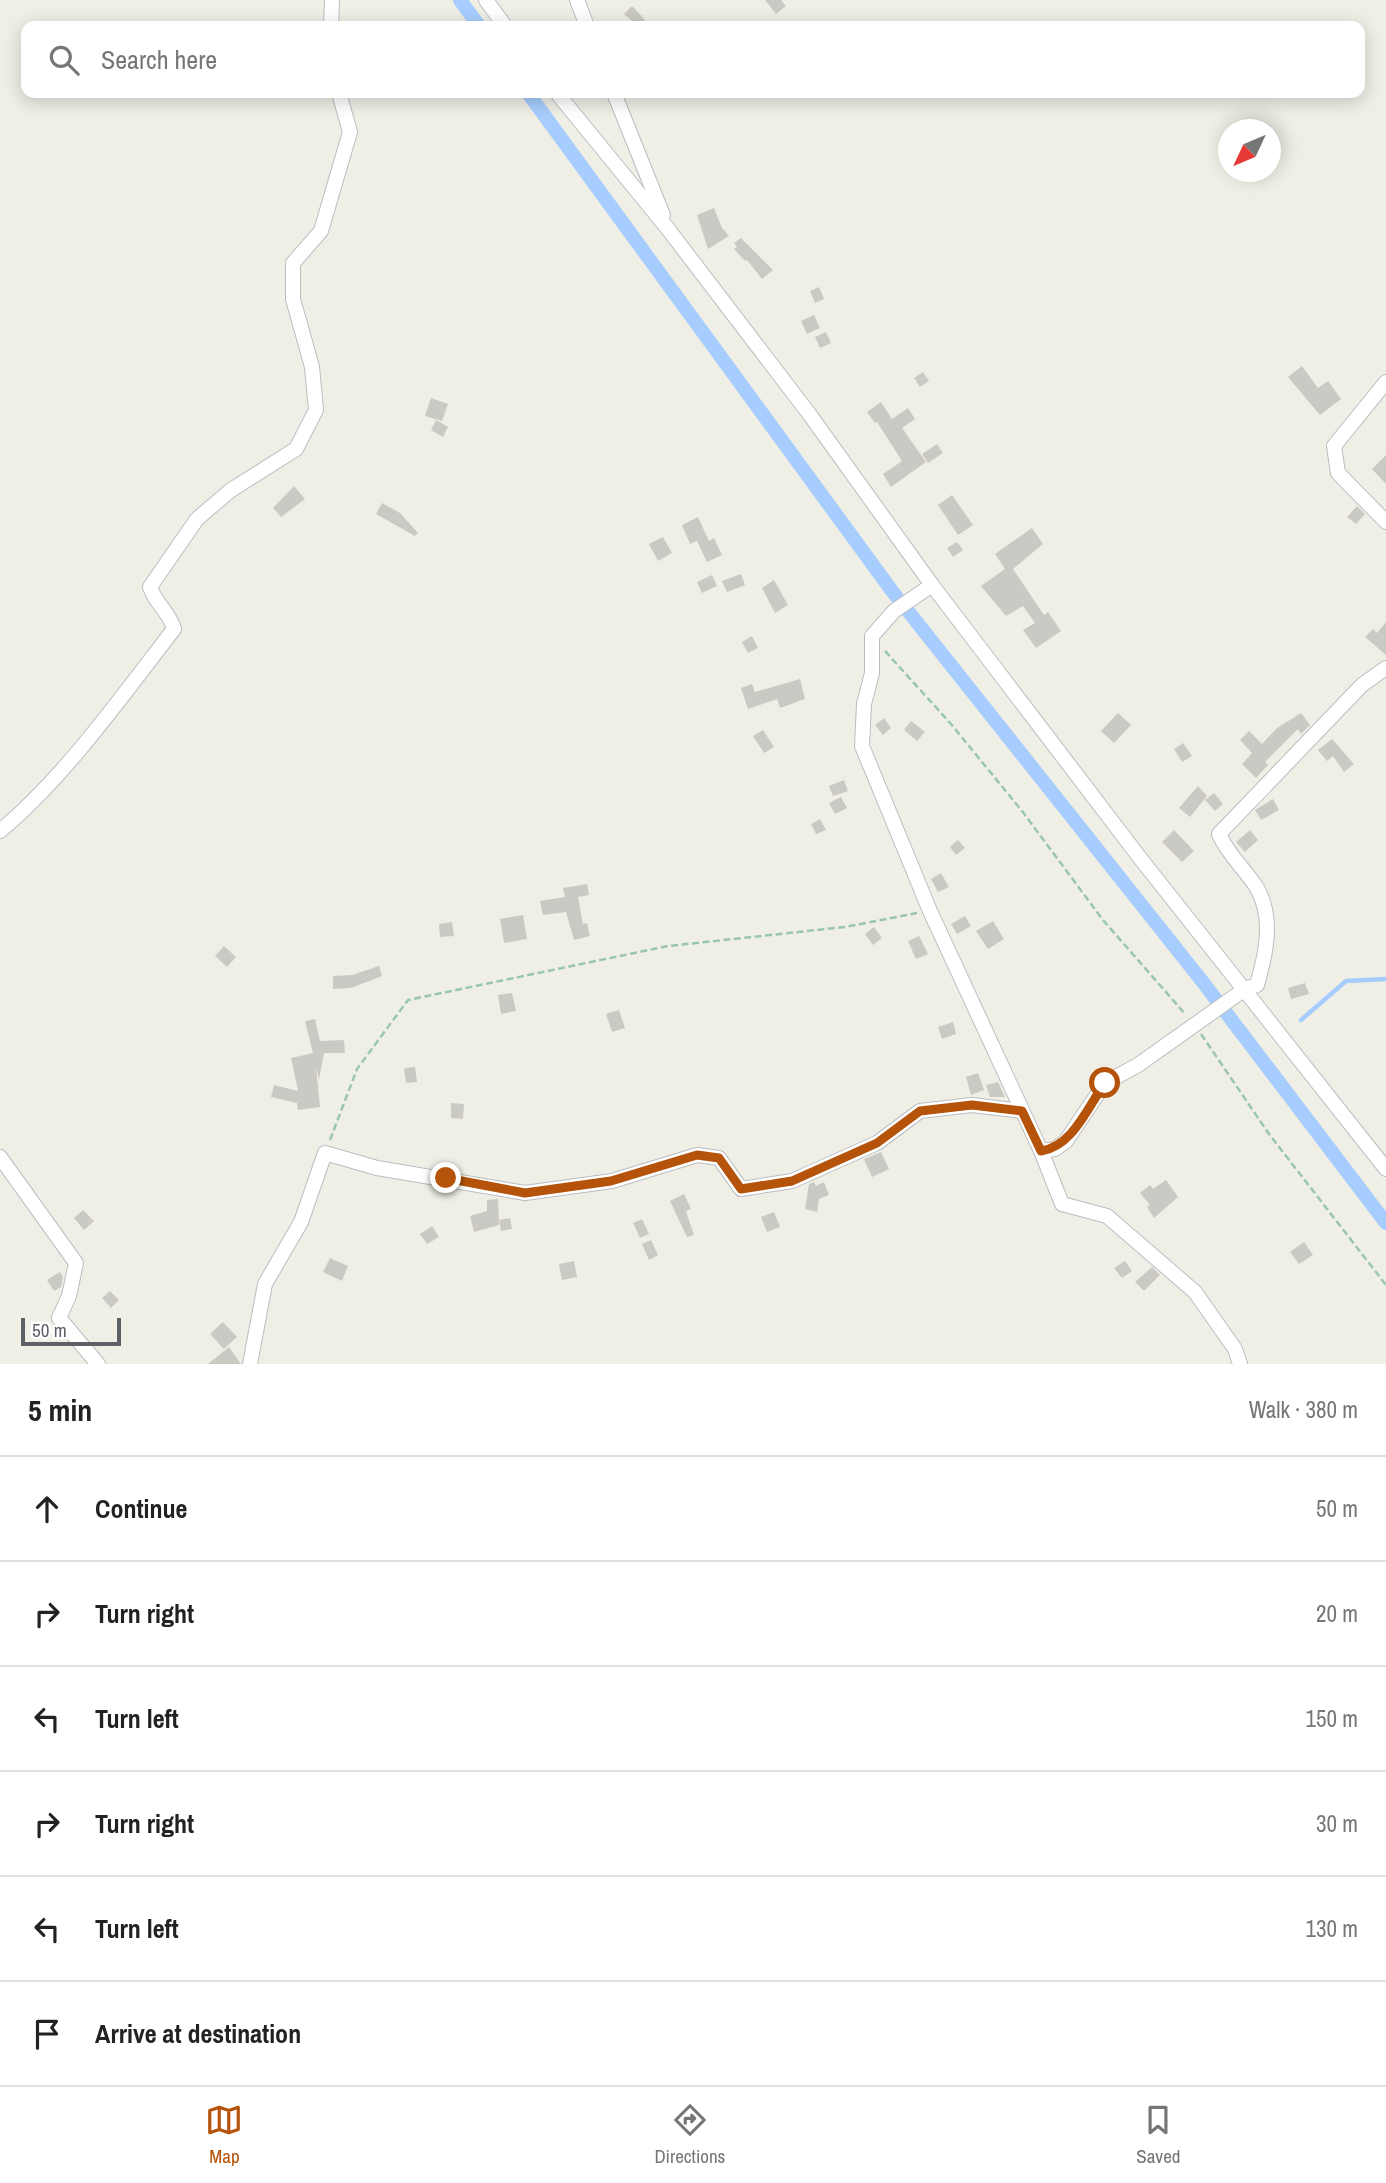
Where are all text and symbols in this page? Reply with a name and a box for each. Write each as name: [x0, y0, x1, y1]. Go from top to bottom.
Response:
search box: [21, 21, 1365, 98]
icon: search: [45, 41, 83, 79]
text: Search here: [101, 42, 217, 77]
north arrow: [1218, 119, 1281, 182]
route start: [1089, 1067, 1120, 1098]
route end: [430, 1162, 461, 1193]
scale bar: [21, 1315, 121, 1347]
text: 50 m: [32, 1317, 67, 1343]
text: 5 min: [28, 1390, 92, 1430]
text: Walk · 380 m: [1249, 1394, 1358, 1425]
icon: ahead: [28, 1490, 66, 1528]
text: Continue: [95, 1491, 187, 1526]
text: 50 m: [1316, 1493, 1358, 1524]
icon: right: [28, 1595, 66, 1633]
text: Turn right: [95, 1596, 194, 1631]
text: 20 m: [1316, 1598, 1358, 1629]
icon: left: [28, 1700, 66, 1738]
text: Turn left: [95, 1701, 179, 1736]
text: 150 m: [1306, 1703, 1358, 1734]
icon: right: [28, 1805, 66, 1843]
text: Turn right: [95, 1806, 194, 1841]
text: 30 m: [1316, 1808, 1358, 1839]
icon: left: [28, 1910, 66, 1948]
text: Turn left: [95, 1911, 179, 1946]
text: 130 m: [1306, 1913, 1358, 1944]
icon: arrive: [28, 2015, 66, 2053]
text: Arrive at destination: [95, 2016, 301, 2051]
tab: Map: [205, 2101, 243, 2169]
tab: Directions: [654, 2101, 725, 2169]
tab: Saved: [1136, 2101, 1181, 2169]

